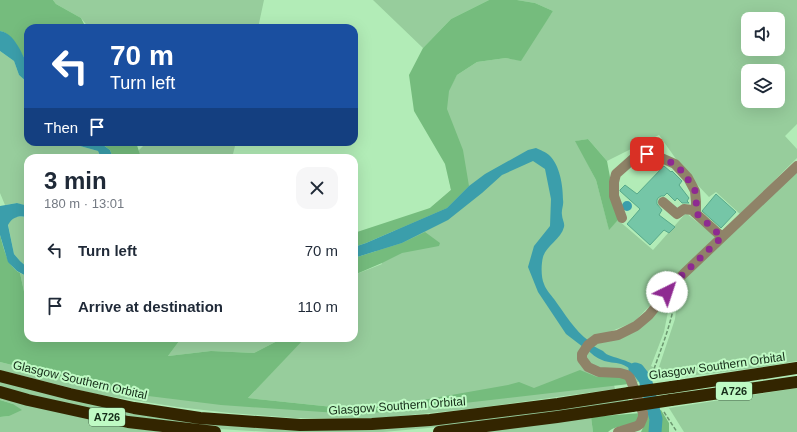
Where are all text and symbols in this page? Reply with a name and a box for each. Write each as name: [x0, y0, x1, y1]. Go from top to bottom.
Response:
map controls: [741, 12, 785, 108]
button: sound: [741, 12, 785, 56]
icon: left: [44, 40, 96, 92]
text: 70 m: [110, 40, 174, 71]
button: layers: [741, 64, 785, 108]
text: Turn left: [110, 73, 175, 93]
icon: arrive: [86, 116, 108, 138]
text: Then: [44, 119, 78, 136]
pin: [630, 137, 664, 171]
icon: arrive: [636, 143, 658, 165]
text: 3 min: [44, 167, 107, 194]
button: close: [296, 167, 338, 209]
text: 180 m · 13:01: [44, 196, 124, 211]
icon: left: [44, 239, 66, 261]
text: Turn left: [78, 242, 137, 259]
text: 70 m: [305, 242, 338, 259]
position arrow: [646, 271, 688, 313]
icon: arrive: [44, 295, 66, 317]
text: Arrive at destination: [78, 298, 223, 315]
text: 110 m: [297, 298, 338, 315]
street label: Glasgow Southern Orbital: [648, 350, 786, 382]
street label: Glasgow Southern Orbital: [11, 358, 149, 402]
road number: A726: [716, 382, 752, 400]
street label: Glasgow Southern Orbital: [328, 394, 466, 418]
road number: A726: [89, 408, 125, 426]

